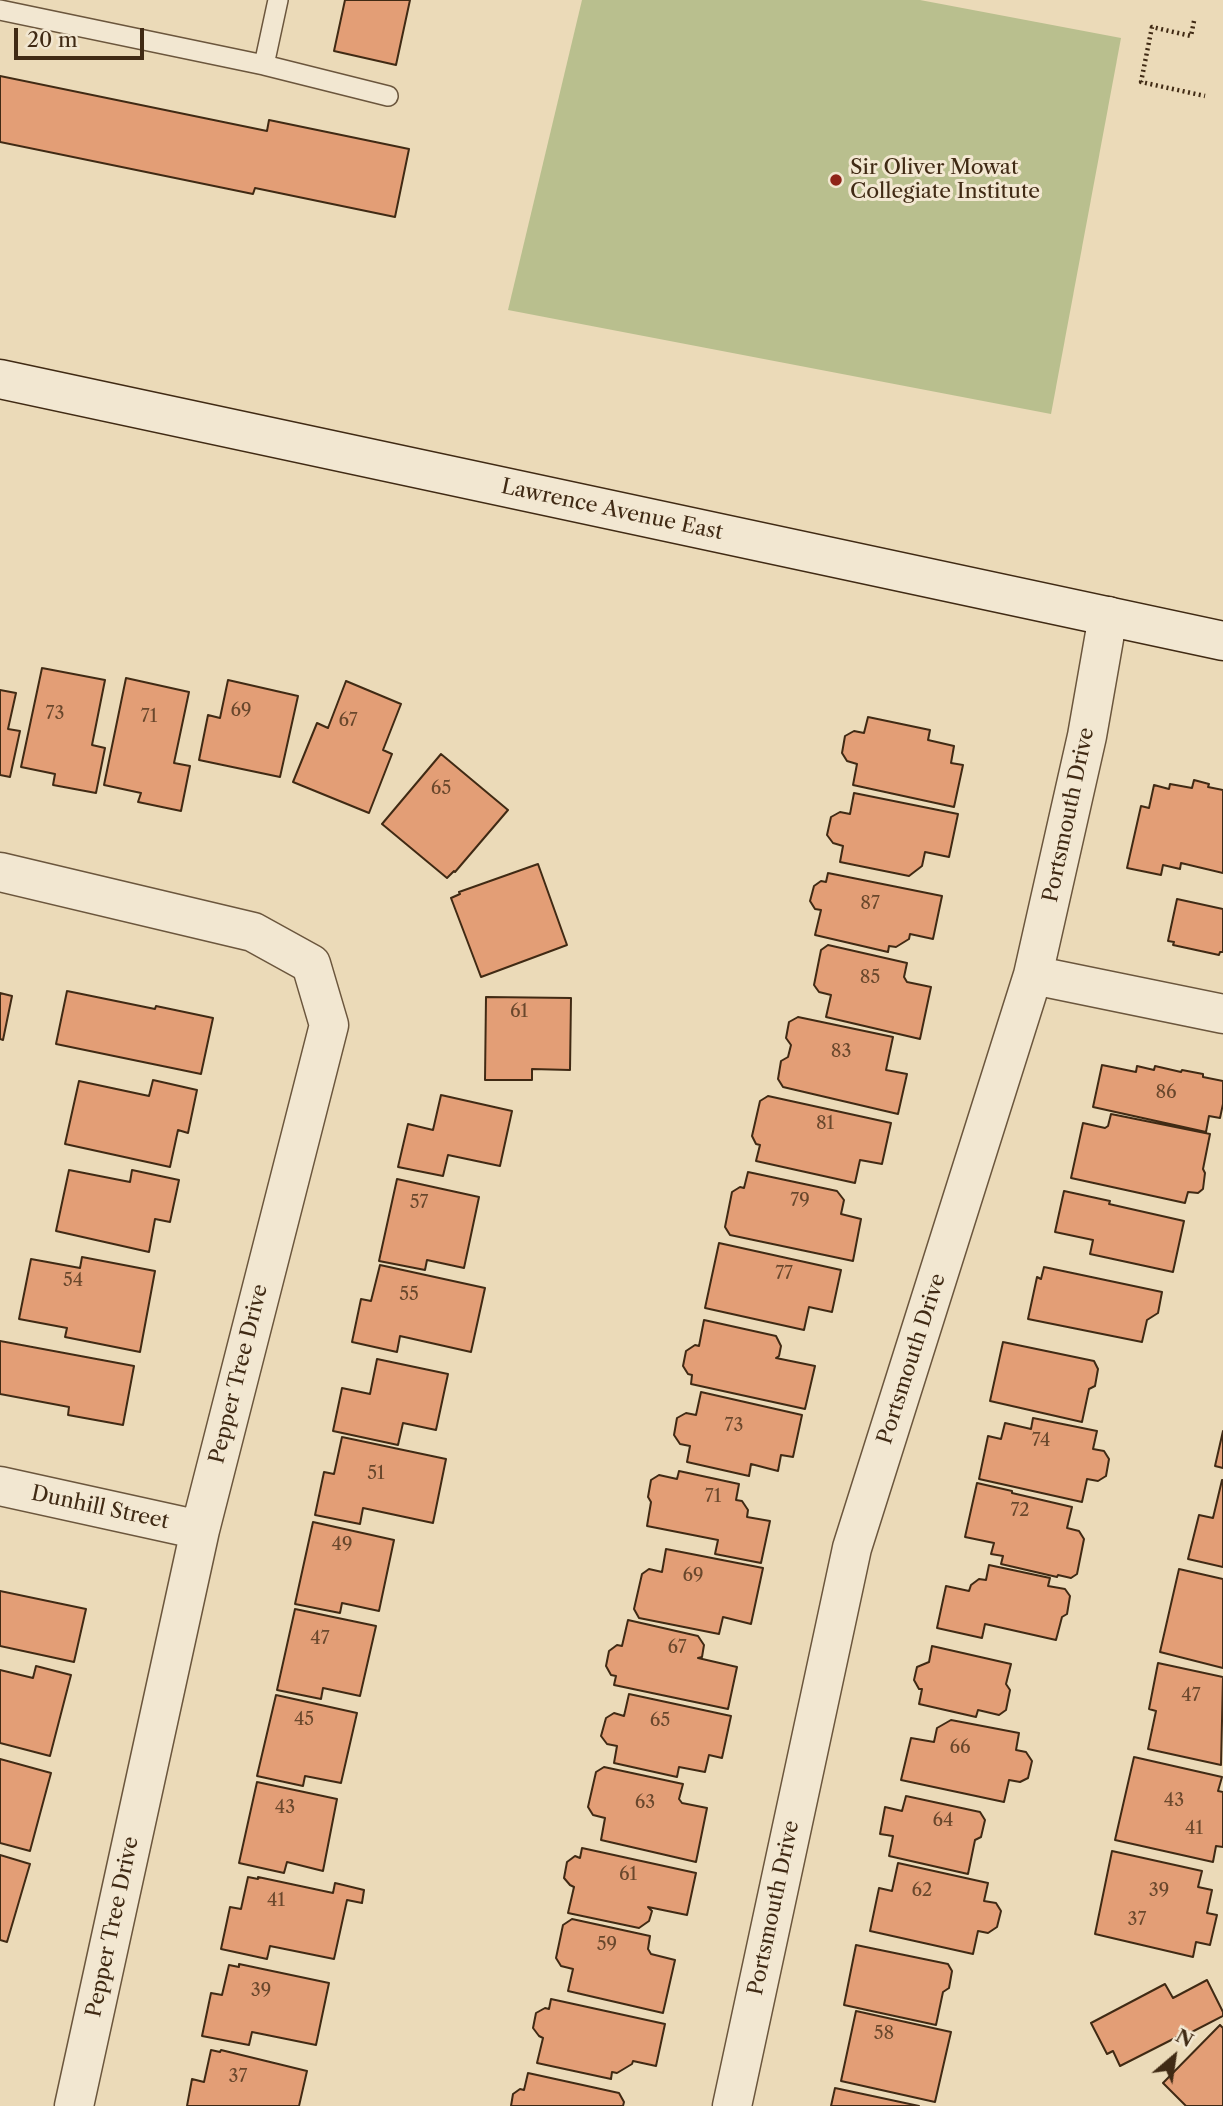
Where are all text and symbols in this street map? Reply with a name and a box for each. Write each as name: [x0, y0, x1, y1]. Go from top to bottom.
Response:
scale bar: [18, 14, 147, 58]
text: 20 m: [27, 27, 78, 52]
place label: Sir Oliver Mowat Collegiate Institute: [850, 155, 1040, 205]
marker: Sir Oliver Mowat Collegiate Institute: [828, 172, 844, 188]
street label: Lawrence Avenue East: [499, 474, 725, 546]
house number: 69: [230, 700, 252, 722]
house number: 73: [46, 703, 64, 725]
house number: 71: [141, 706, 157, 728]
house number: 67: [338, 710, 358, 732]
street label: Portsmouth Drive: [1038, 725, 1100, 905]
house number: 65: [431, 778, 451, 800]
house number: 87: [860, 893, 880, 915]
house number: 85: [860, 967, 880, 989]
house number: 61: [510, 1001, 528, 1023]
house number: 83: [831, 1041, 851, 1063]
house number: 86: [1155, 1082, 1177, 1104]
house number: 81: [816, 1113, 834, 1135]
house number: 79: [790, 1190, 810, 1212]
house number: 57: [410, 1192, 428, 1214]
house number: 77: [775, 1263, 793, 1285]
house number: 54: [63, 1270, 83, 1292]
street label: Portsmouth Drive: [873, 1271, 951, 1447]
street label: Pepper Tree Drive: [205, 1282, 273, 1466]
house number: 55: [399, 1284, 419, 1306]
house number: 73: [725, 1415, 743, 1437]
house number: 74: [1032, 1430, 1050, 1452]
house number: 51: [367, 1463, 385, 1485]
street label: Dunhill Street: [29, 1481, 171, 1535]
house number: 71: [705, 1486, 721, 1508]
house number: 72: [1010, 1500, 1030, 1522]
house number: 49: [332, 1534, 352, 1556]
house number: 69: [682, 1565, 704, 1587]
house number: 47: [310, 1628, 330, 1650]
house number: 67: [667, 1637, 687, 1659]
house number: 47: [1181, 1685, 1201, 1707]
house number: 45: [294, 1709, 314, 1731]
house number: 65: [650, 1710, 670, 1732]
house number: 66: [949, 1737, 971, 1759]
house number: 43: [1164, 1790, 1184, 1812]
house number: 63: [635, 1792, 655, 1814]
house number: 43: [275, 1797, 295, 1819]
house number: 64: [933, 1810, 953, 1832]
street label: Portsmouth Drive: [743, 1818, 805, 1998]
house number: 41: [1185, 1818, 1203, 1840]
street label: Pepper Tree Drive: [82, 1834, 144, 2020]
house number: 61: [619, 1864, 637, 1886]
house number: 62: [912, 1880, 932, 1902]
house number: 39: [1149, 1880, 1169, 1902]
house number: 41: [267, 1890, 285, 1912]
house number: 37: [1128, 1909, 1146, 1931]
house number: 59: [597, 1934, 617, 1956]
house number: 39: [251, 1980, 271, 2002]
north arrow: [1139, 2022, 1209, 2092]
house number: 58: [874, 2023, 894, 2045]
text: N: [1172, 2024, 1197, 2052]
house number: 37: [229, 2066, 247, 2088]

